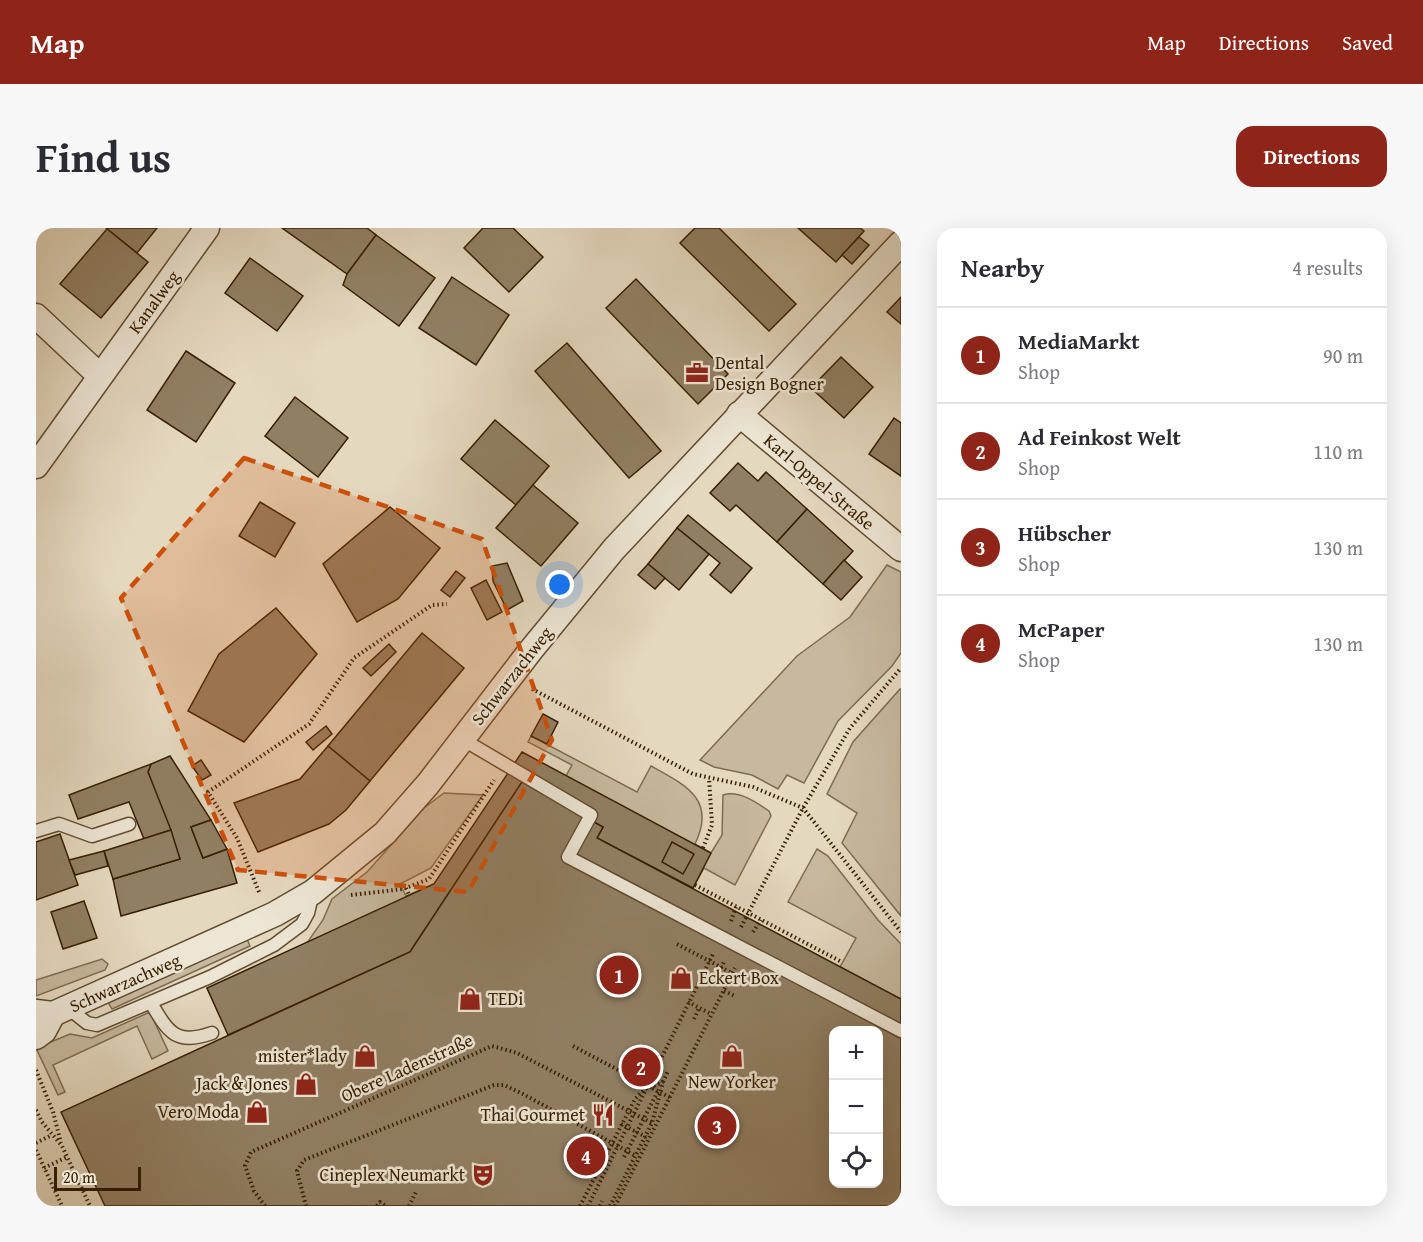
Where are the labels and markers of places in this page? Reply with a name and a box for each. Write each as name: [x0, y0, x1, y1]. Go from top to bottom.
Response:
place label: Dental Design Bogner: [715, 349, 825, 397]
office icon: Dental Design Bogner: [684, 360, 710, 386]
pin: 1: [600, 952, 638, 998]
place label: Eckert Box: [699, 964, 780, 991]
shop icon: Eckert Box: [668, 965, 694, 991]
place label: TEDi: [488, 985, 523, 1012]
shop icon: TEDi: [457, 986, 483, 1012]
place label: mister*lady: [258, 1042, 347, 1069]
shop icon: mister*lady: [352, 1043, 378, 1069]
shop icon: New Yorker: [719, 1043, 745, 1069]
pin: 2: [622, 1044, 660, 1090]
place label: New Yorker: [688, 1068, 777, 1095]
place label: Jack & Jones: [194, 1070, 288, 1097]
shop icon: Jack & Jones: [293, 1071, 319, 1097]
place label: Vero Moda: [157, 1098, 239, 1125]
shop icon: Vero Moda: [244, 1099, 270, 1125]
place label: Thai Gourmet: [481, 1101, 586, 1128]
restaurant icon: Thai Gourmet: [590, 1102, 616, 1128]
pin: 3: [698, 1104, 736, 1148]
pin: 4: [566, 1134, 606, 1178]
place label: Cineplex Neumarkt: [319, 1161, 466, 1188]
theatre icon: Cineplex Neumarkt: [470, 1162, 496, 1188]

